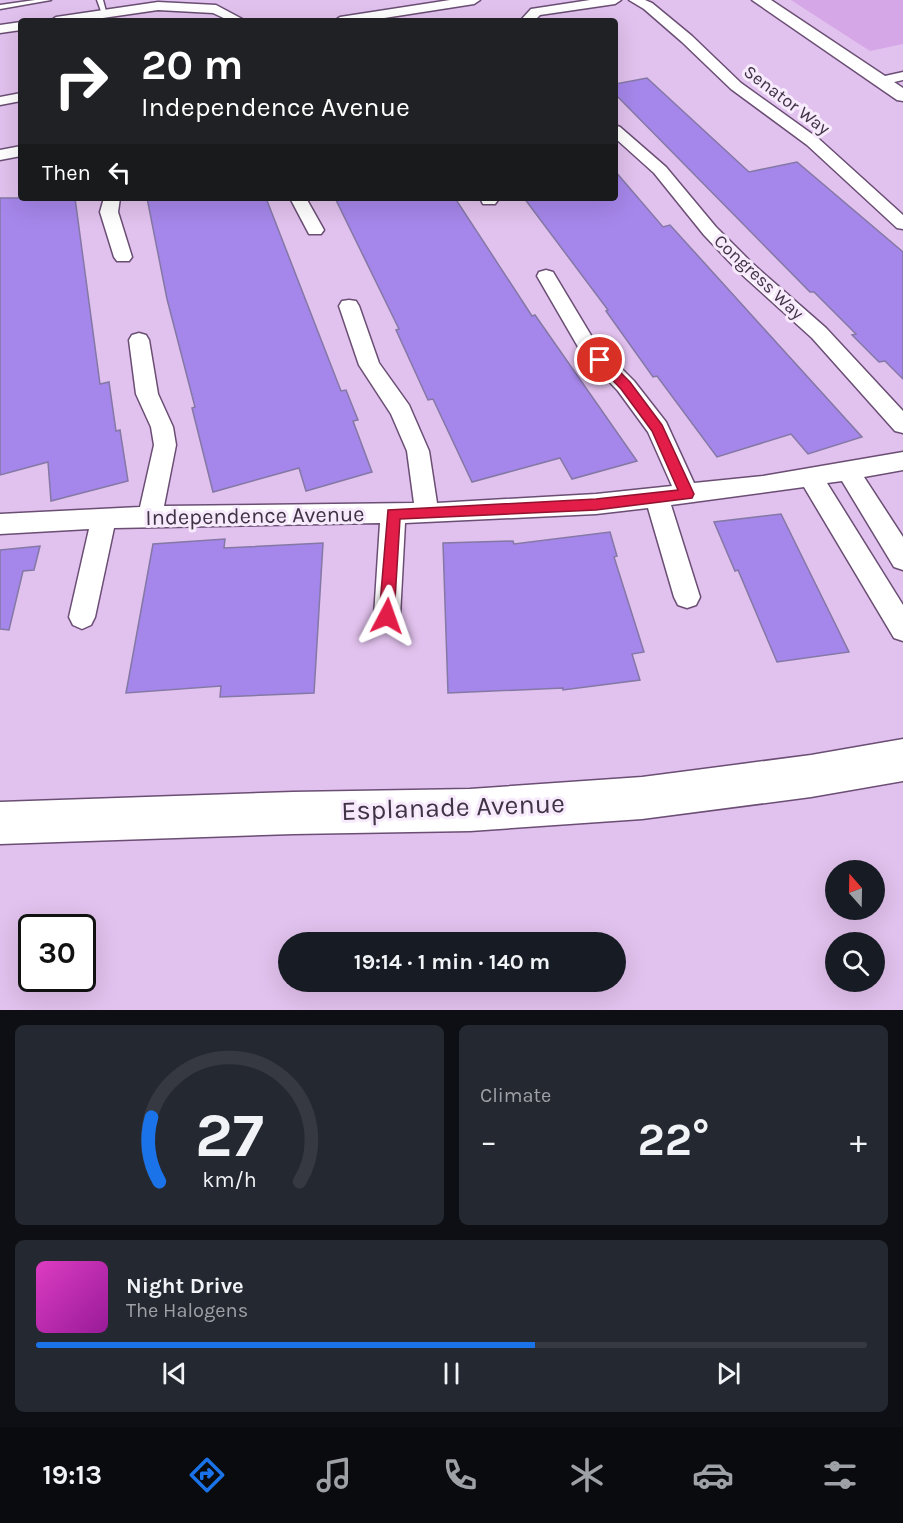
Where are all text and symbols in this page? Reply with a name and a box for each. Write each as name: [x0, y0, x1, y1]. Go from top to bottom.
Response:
text: 20 m: [141, 40, 243, 90]
icon: right: [42, 42, 120, 120]
street label: Senator Way: [740, 60, 835, 140]
text: Independence Avenue: [141, 91, 410, 123]
icon: left: [103, 156, 136, 189]
text: Then: [42, 160, 91, 186]
street label: Congress Way: [710, 230, 809, 325]
pin: [574, 334, 625, 385]
icon: arrive: [583, 343, 616, 376]
street label: Independence Avenue: [145, 501, 365, 531]
position arrow: [355, 584, 419, 648]
street label: Esplanade Avenue: [341, 787, 565, 827]
north arrow: [825, 860, 885, 920]
map controls: [825, 860, 885, 992]
speed limit sign: 30: [18, 914, 96, 992]
button: search: [825, 932, 885, 992]
text: 19:14 · 1 min · 140 m: [354, 949, 550, 975]
text: Climate: [480, 1084, 551, 1107]
text: 27: [195, 1099, 264, 1172]
text: 22°: [638, 1114, 709, 1166]
text: −: [480, 1122, 497, 1160]
text: +: [850, 1122, 867, 1160]
text: km/h: [202, 1167, 257, 1192]
text: Night Drive: [126, 1273, 244, 1299]
text: The Halogens: [126, 1299, 248, 1322]
icon: previous: [158, 1357, 191, 1390]
icon: pause: [435, 1357, 468, 1390]
icon: next: [712, 1357, 745, 1390]
icon: directions: [186, 1454, 228, 1496]
icon: music: [313, 1454, 355, 1496]
icon: phone: [439, 1454, 481, 1496]
icon: climate: [566, 1454, 608, 1496]
icon: car: [692, 1454, 734, 1496]
icon: filters: [819, 1454, 861, 1496]
text: 19:13: [42, 1459, 102, 1491]

